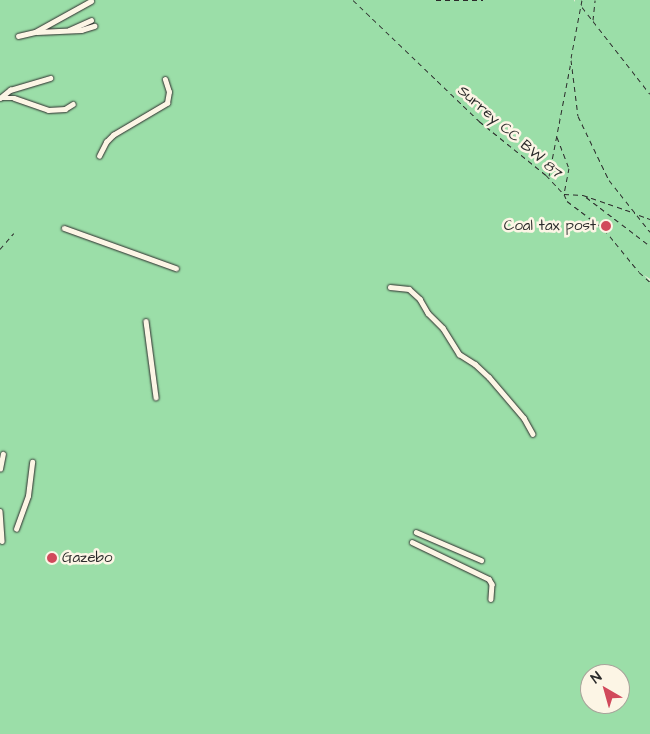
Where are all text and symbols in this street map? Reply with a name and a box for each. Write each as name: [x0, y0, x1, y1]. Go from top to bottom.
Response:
street label: Surrey CC BW 87: [454, 82, 566, 182]
place label: Coal tax post: [504, 217, 596, 235]
marker: Coal tax post: [600, 220, 612, 232]
place label: Gazebo: [62, 549, 112, 567]
marker: Gazebo: [46, 552, 58, 564]
north arrow: [580, 664, 630, 714]
text: N: [587, 667, 606, 689]

